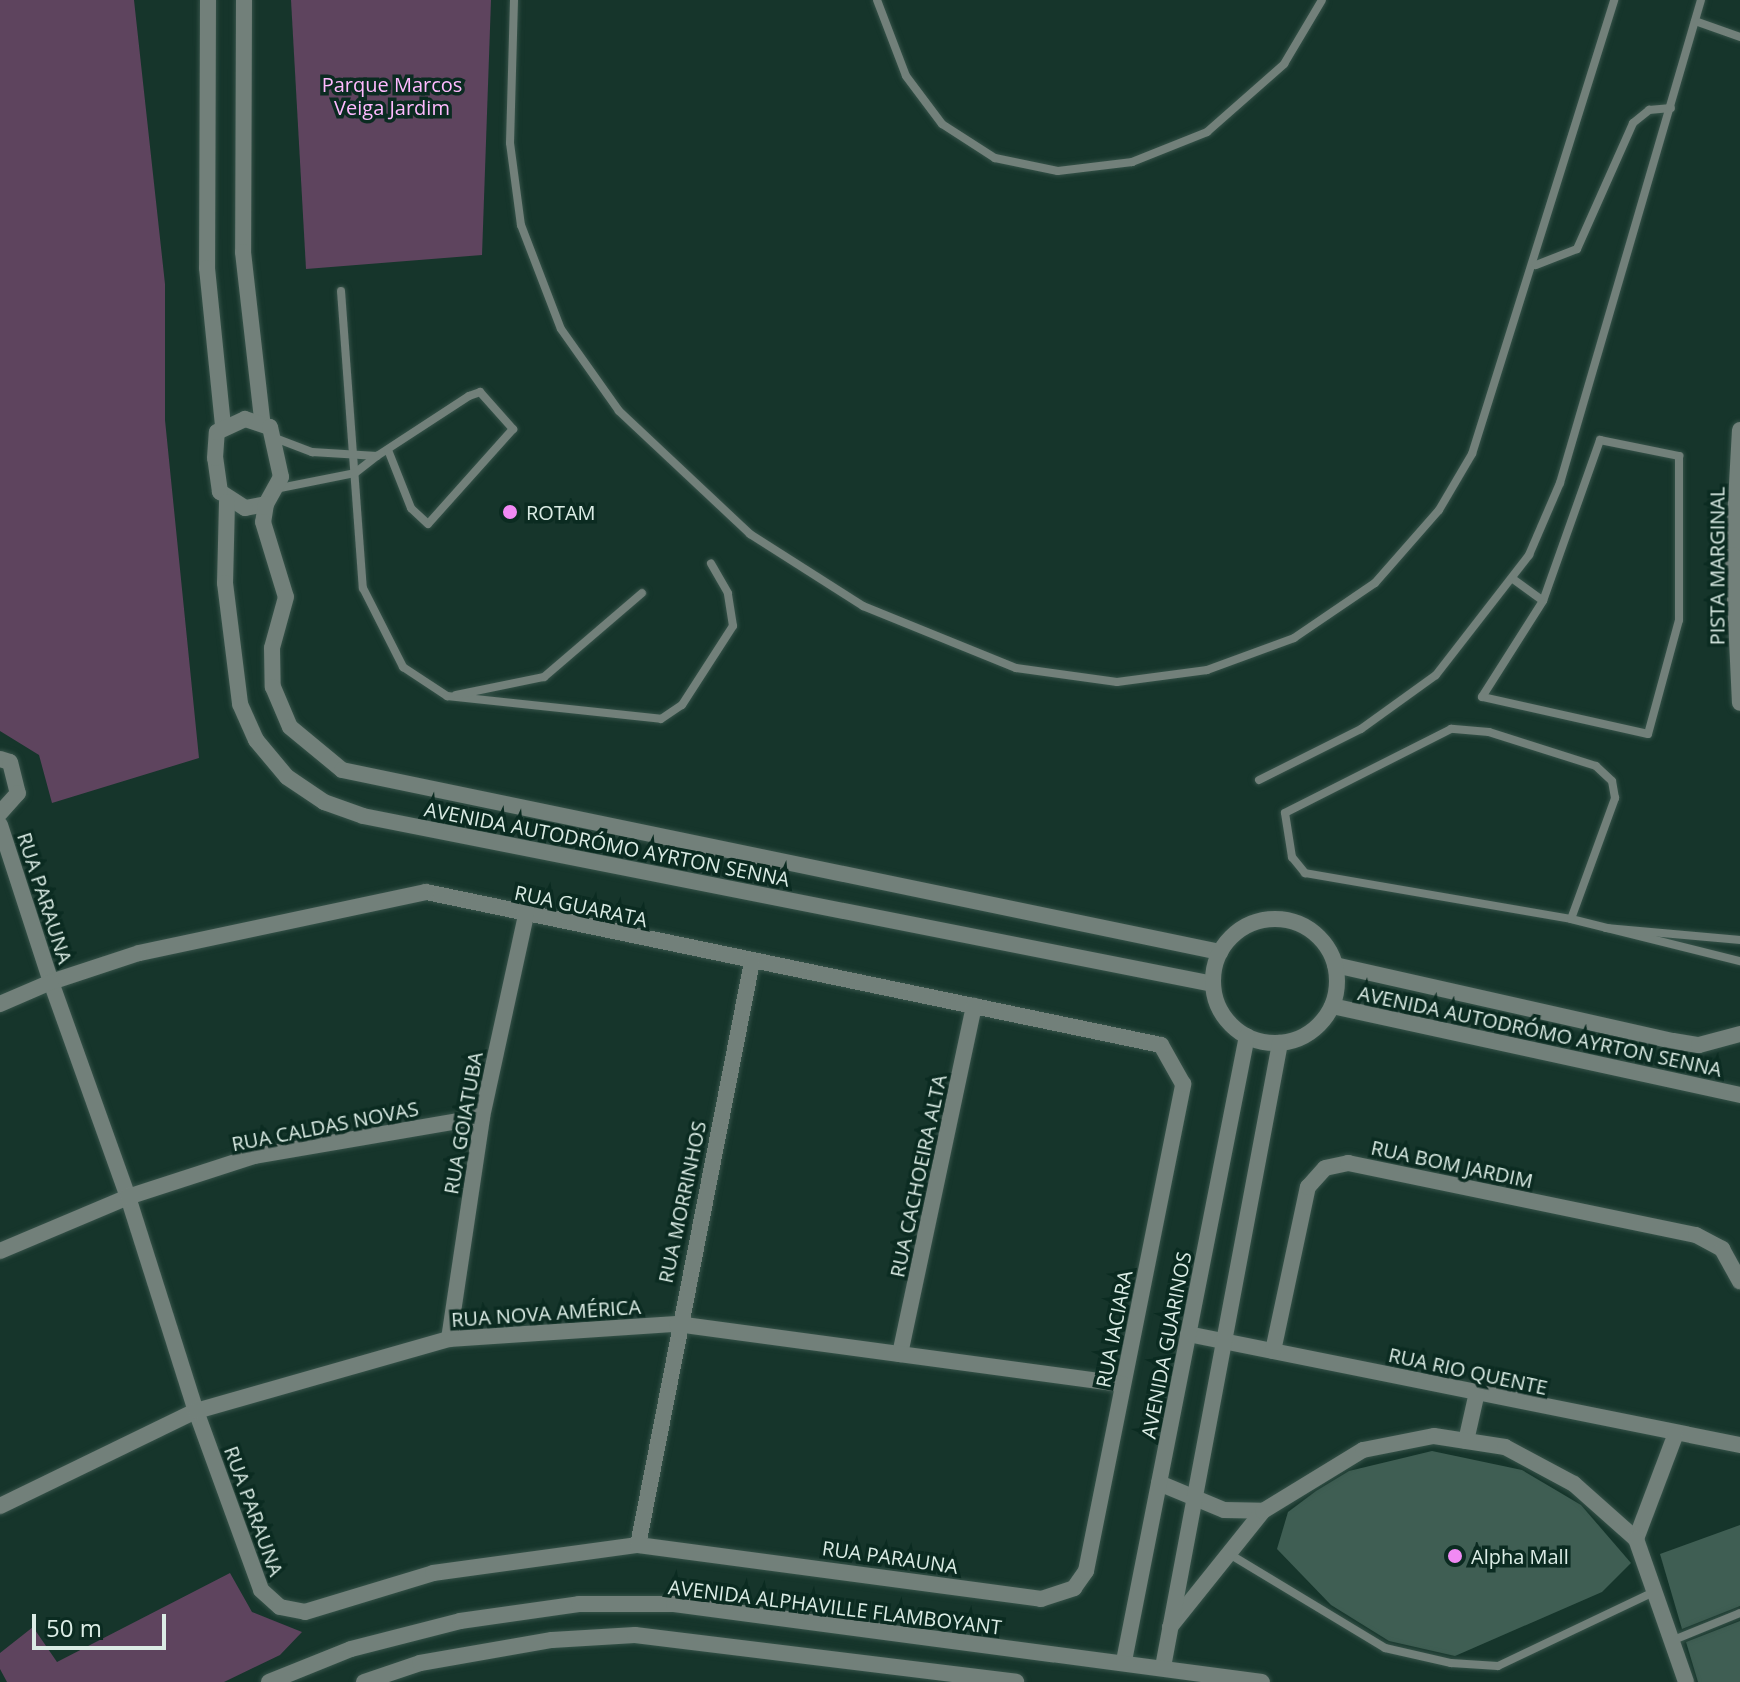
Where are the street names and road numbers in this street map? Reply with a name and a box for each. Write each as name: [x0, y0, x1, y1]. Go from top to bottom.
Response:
street label: PISTA MARGINAL: [1705, 487, 1729, 645]
street label: AVENIDA AUTODRÓMO AYRTON SENNA: [422, 797, 792, 891]
street label: RUA PARAUNA: [12, 829, 78, 967]
street label: RUA GUARATA: [512, 880, 650, 932]
street label: AVENIDA AUTODRÓMO AYRTON SENNA: [1356, 981, 1724, 1081]
street label: RUA GOIATUBA: [439, 1050, 487, 1196]
street label: RUA CACHOEIRA ALTA: [885, 1072, 951, 1280]
street label: RUA CALDAS NOVAS: [229, 1096, 421, 1156]
street label: RUA MORRINHOS: [653, 1119, 711, 1285]
street label: RUA BOM JARDIM: [1369, 1135, 1535, 1193]
street label: AVENIDA GUARINOS: [1136, 1249, 1196, 1441]
street label: RUA IACIARA: [1091, 1268, 1137, 1390]
street label: RUA NOVA AMÉRICA: [450, 1294, 642, 1332]
street label: RUA RIO QUENTE: [1386, 1342, 1550, 1400]
street label: RUA PARAUNA: [219, 1443, 289, 1579]
street label: RUA PARAUNA: [821, 1536, 959, 1578]
street label: AVENIDA ALPHAVILLE FLAMBOYANT: [667, 1575, 1003, 1639]

